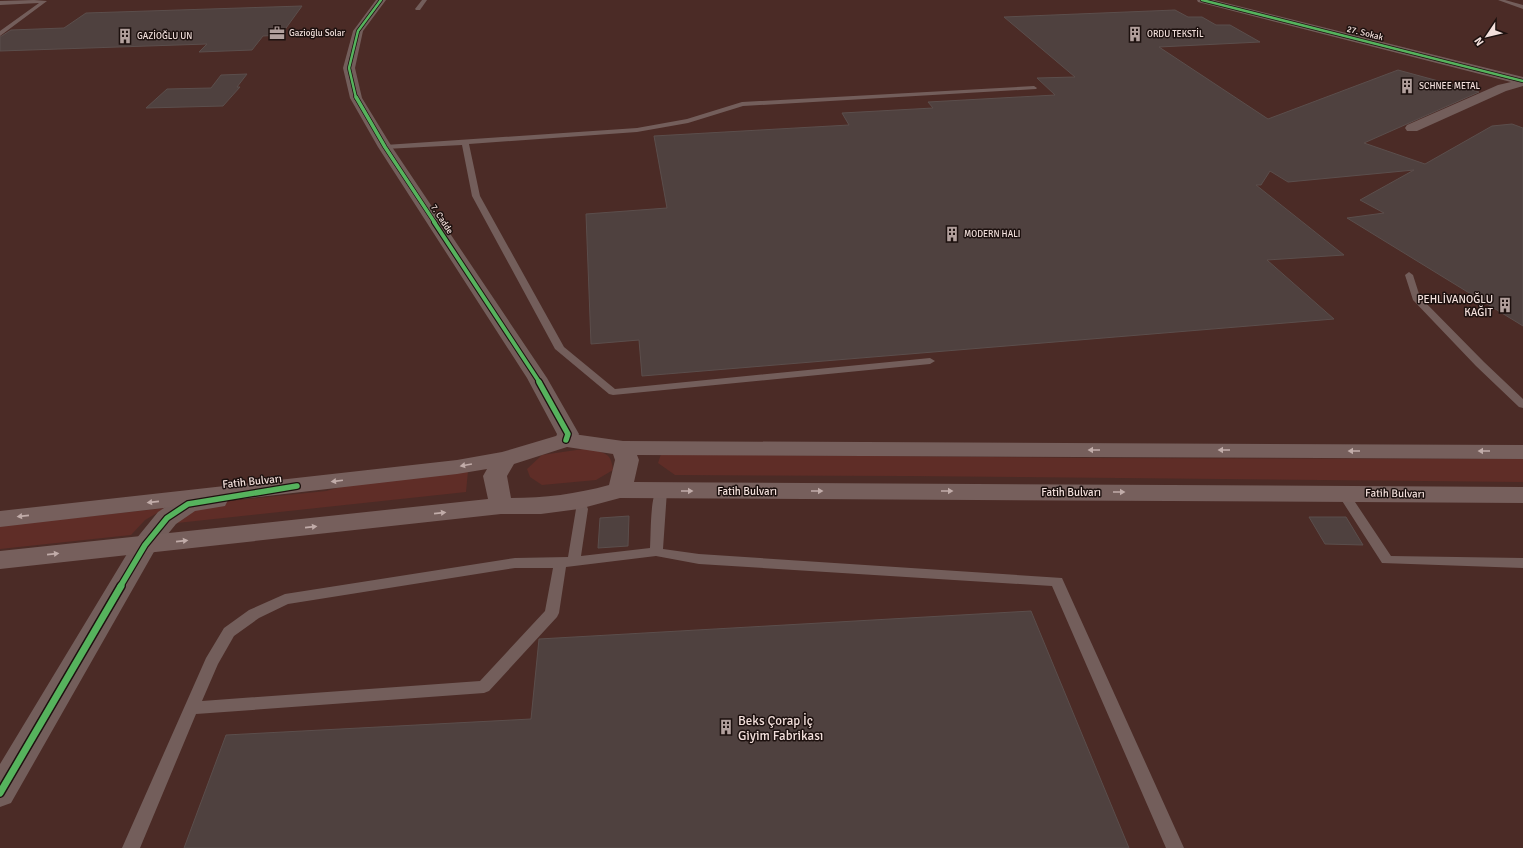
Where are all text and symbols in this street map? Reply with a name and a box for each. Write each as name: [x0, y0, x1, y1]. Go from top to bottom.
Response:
north arrow: [1467, 16, 1507, 56]
office icon: Gazioğlu Solar: [268, 24, 286, 42]
street label: 27. Sokak: [1345, 24, 1385, 43]
building icon: ORDU TEKSTİL: [1126, 25, 1144, 43]
building icon: GAZİOĞLU UN: [116, 27, 134, 45]
place label: Gazioğlu Solar: [289, 28, 346, 39]
place label: ORDU TEKSTİL: [1147, 28, 1204, 40]
place label: GAZİOĞLU UN: [137, 30, 192, 42]
text: N: [1472, 35, 1487, 48]
building icon: SCHNEE METAL: [1398, 77, 1416, 95]
place label: SCHNEE METAL: [1419, 81, 1480, 92]
street label: 7. Cadde: [428, 202, 455, 237]
building icon: MODERN HALI: [943, 225, 961, 243]
place label: MODERN HALI: [964, 229, 1020, 240]
place label: PEHLİVANOĞLU KAĞIT: [1417, 292, 1494, 319]
building icon: PEHLİVANOĞLU KAĞIT: [1496, 296, 1514, 314]
one-way arrow: [1087, 447, 1100, 453]
one-way arrow: [1217, 447, 1230, 453]
one-way arrow: [1347, 448, 1360, 454]
one-way arrow: [1478, 448, 1490, 455]
one-way arrow: [460, 463, 473, 469]
street label: Fatih Bulvarı: [222, 472, 282, 491]
one-way arrow: [331, 478, 343, 484]
street label: Fatih Bulvarı: [717, 485, 777, 498]
street label: Fatih Bulvarı: [1041, 486, 1101, 499]
street label: Fatih Bulvarı: [1365, 486, 1425, 501]
one-way arrow: [681, 488, 694, 494]
one-way arrow: [811, 488, 824, 494]
one-way arrow: [941, 488, 954, 494]
one-way arrow: [1113, 489, 1126, 495]
one-way arrow: [147, 499, 159, 505]
one-way arrow: [434, 509, 446, 516]
one-way arrow: [17, 513, 29, 520]
one-way arrow: [305, 523, 317, 530]
one-way arrow: [176, 537, 188, 544]
one-way arrow: [47, 551, 59, 558]
place label: Beks Çorap İç Giyim Fabrikası: [738, 713, 823, 744]
building icon: Beks Çorap İç Giyim Fabrikası: [717, 718, 735, 736]

